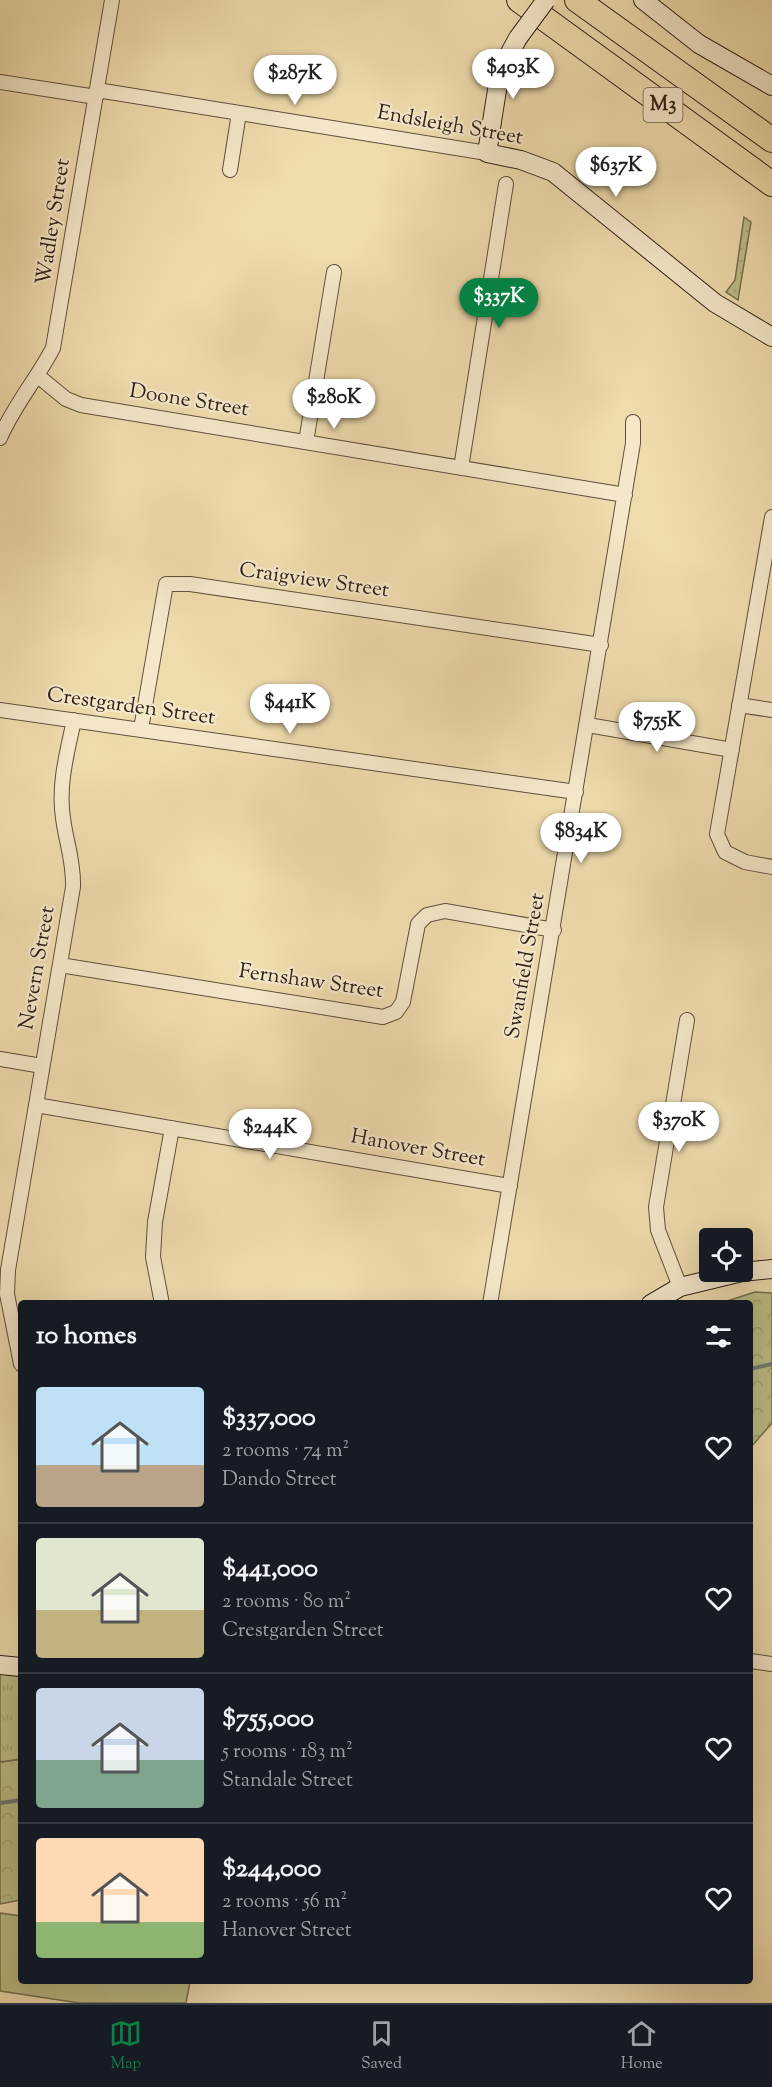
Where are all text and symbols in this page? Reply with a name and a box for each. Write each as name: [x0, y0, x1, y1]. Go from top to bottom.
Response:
pin: $403K: [471, 49, 555, 100]
text: $403K: [486, 54, 540, 83]
pin: $287K: [253, 55, 337, 106]
text: $287K: [268, 60, 322, 89]
road number: M3: [644, 88, 682, 122]
street label: Endsleigh Street: [375, 98, 525, 154]
pin: $637K: [574, 147, 658, 198]
text: $637K: [589, 152, 643, 181]
street label: Wadley Street: [29, 157, 79, 287]
pin: $337K: [457, 278, 541, 329]
text: $337K: [473, 283, 525, 312]
street label: Doone Street: [127, 377, 251, 425]
pin: $280K: [292, 379, 376, 430]
text: $280K: [306, 384, 362, 413]
street label: Craigview Street: [237, 556, 391, 606]
street label: Crestgarden Street: [45, 680, 217, 734]
pin: $441K: [248, 684, 332, 735]
text: $441K: [264, 689, 316, 718]
pin: $755K: [615, 702, 699, 753]
text: $755K: [632, 707, 682, 736]
pin: $834K: [539, 813, 623, 864]
text: $834K: [554, 818, 608, 847]
street label: Swanfield Street: [498, 891, 554, 1041]
street label: Nevern Street: [12, 904, 64, 1032]
street label: Fernshaw Street: [237, 957, 385, 1007]
pin: $370K: [637, 1102, 721, 1153]
text: $370K: [652, 1107, 706, 1136]
pin: $244K: [228, 1109, 312, 1160]
text: $244K: [243, 1114, 297, 1143]
street label: Hanover Street: [348, 1122, 488, 1176]
map controls: [699, 1228, 753, 1282]
button: locate: [699, 1228, 753, 1282]
text: 10 homes: [36, 1318, 137, 1355]
icon: filters: [702, 1320, 735, 1353]
text: $337,000: [222, 1400, 316, 1437]
icon: home: [84, 1411, 156, 1483]
icon: heart: [702, 1431, 735, 1464]
text: 2 rooms · 74 m²: [222, 1437, 349, 1466]
text: Dando Street: [222, 1466, 337, 1495]
text: $441,000: [222, 1551, 318, 1588]
icon: home: [84, 1562, 156, 1634]
icon: heart: [702, 1582, 735, 1615]
text: 2 rooms · 80 m²: [222, 1588, 351, 1617]
text: Crestgarden Street: [222, 1617, 384, 1646]
text: $755,000: [222, 1701, 314, 1738]
icon: home: [84, 1712, 156, 1784]
icon: heart: [702, 1732, 735, 1765]
text: 5 rooms · 183 m²: [222, 1738, 353, 1767]
text: Standale Street: [222, 1767, 353, 1796]
text: $244,000: [222, 1851, 321, 1888]
icon: home: [84, 1862, 156, 1934]
icon: heart: [702, 1882, 735, 1915]
text: 2 rooms · 56 m²: [222, 1888, 347, 1917]
text: Hanover Street: [222, 1917, 352, 1946]
tab: Map: [109, 2017, 142, 2076]
tab: Saved: [361, 2017, 402, 2076]
tab: Home: [621, 2017, 663, 2076]

